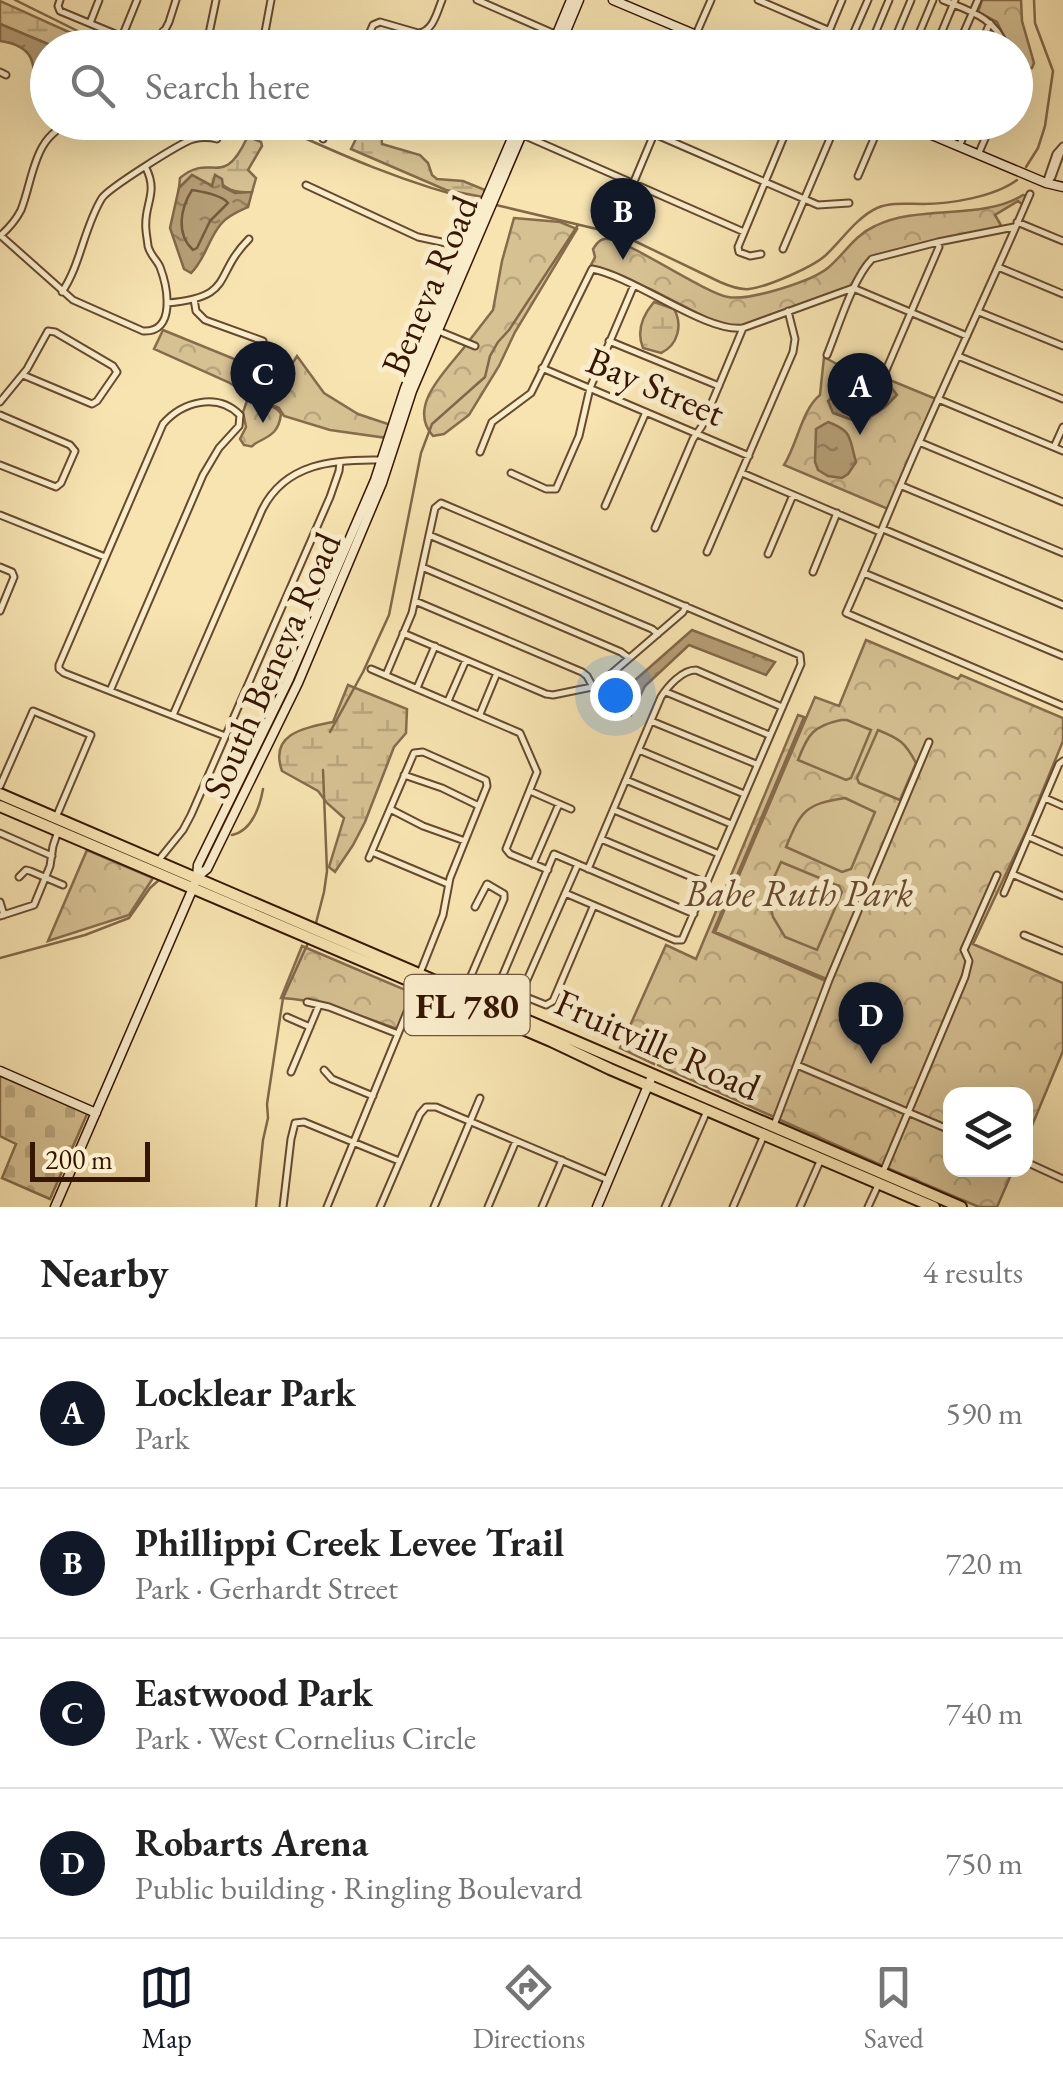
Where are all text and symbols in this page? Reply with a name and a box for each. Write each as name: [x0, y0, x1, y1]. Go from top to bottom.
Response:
search box: [30, 30, 1033, 140]
icon: search: [65, 58, 120, 113]
text: Search here: [145, 61, 310, 110]
pin: B: [590, 178, 656, 260]
street label: Beneva Road: [369, 187, 489, 382]
street label: Bay Street: [580, 335, 732, 437]
pin: C: [230, 340, 296, 423]
pin: A: [828, 352, 892, 435]
street label: South Beneva Road: [190, 524, 352, 806]
your location: [590, 670, 641, 721]
park label: Babe Ruth Park: [684, 868, 913, 917]
road number: FL 780: [404, 975, 530, 1035]
street label: Fruitville Road: [548, 977, 769, 1111]
pin: D: [838, 982, 904, 1064]
map controls: [943, 1087, 1033, 1177]
button: layers: [943, 1087, 1033, 1177]
scale bar: [30, 1137, 150, 1182]
text: 200 m: [45, 1141, 113, 1177]
text: Nearby: [40, 1245, 169, 1300]
text: 4 results: [923, 1251, 1023, 1293]
text: Locklear Park: [135, 1368, 356, 1417]
text: A: [61, 1392, 84, 1434]
text: 590 m: [946, 1392, 1023, 1434]
text: Park: [135, 1417, 190, 1459]
text: Phillippi Creek Levee Trail: [135, 1518, 564, 1567]
text: B: [62, 1542, 83, 1584]
text: 720 m: [946, 1542, 1023, 1584]
text: Park · Gerhardt Street: [135, 1567, 398, 1609]
text: Eastwood Park: [135, 1668, 373, 1717]
text: C: [61, 1692, 84, 1734]
text: 740 m: [946, 1692, 1023, 1734]
text: Park · West Cornelius Circle: [135, 1717, 476, 1759]
text: Robarts Arena: [135, 1818, 368, 1867]
text: D: [60, 1842, 85, 1884]
text: 750 m: [946, 1842, 1023, 1884]
text: Public building · Ringling Boulevard: [135, 1867, 582, 1909]
tab: Map: [139, 1960, 194, 2056]
tab: Directions: [473, 1960, 585, 2056]
tab: Saved: [864, 1960, 924, 2056]

